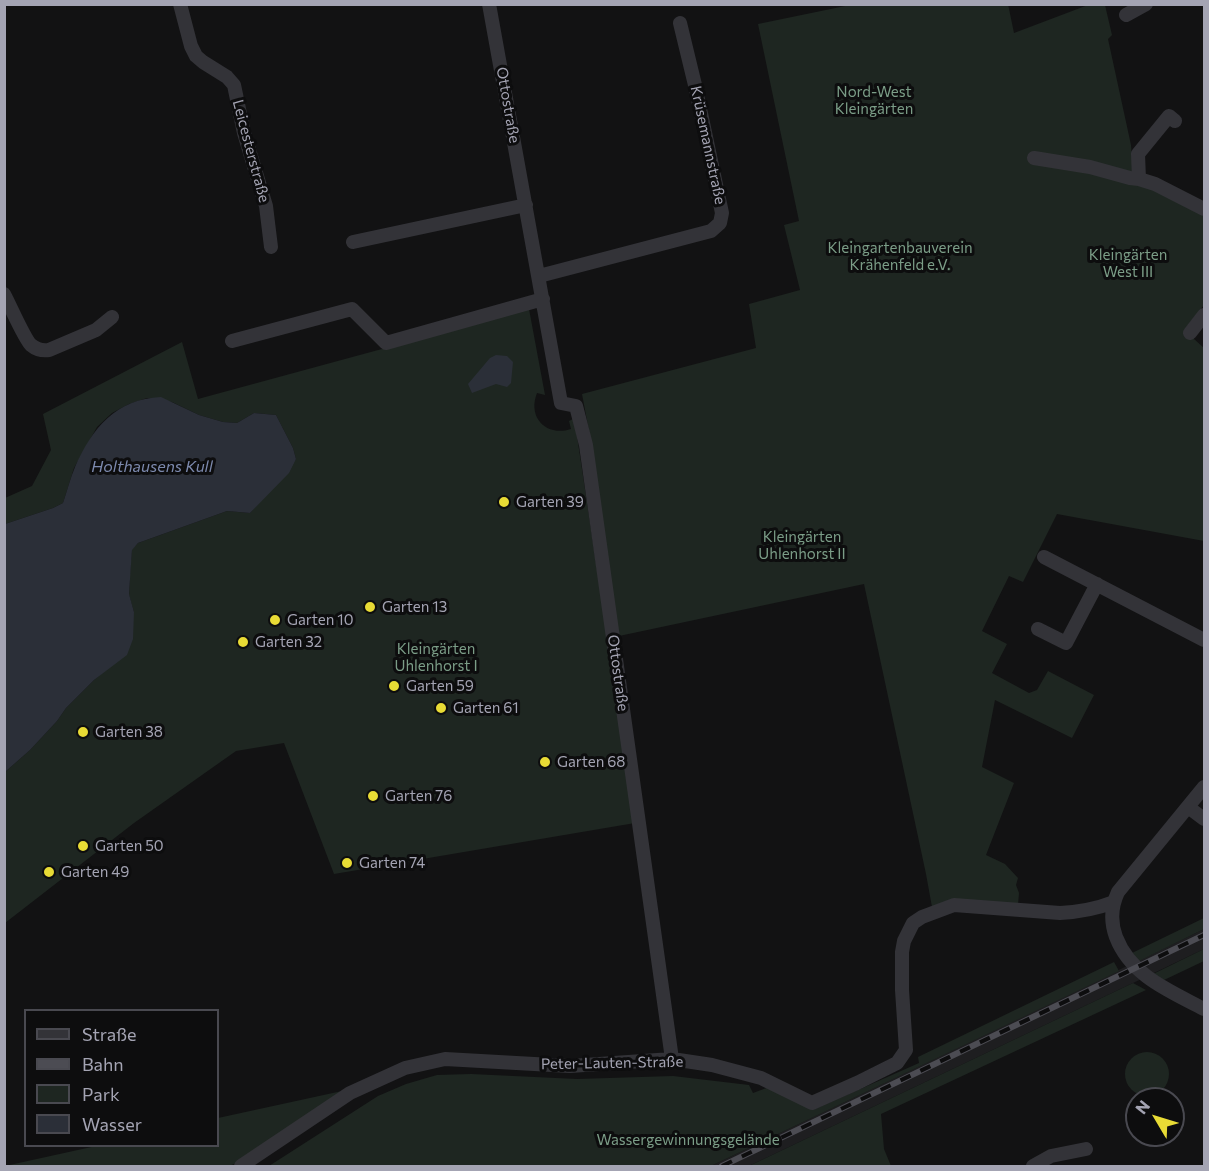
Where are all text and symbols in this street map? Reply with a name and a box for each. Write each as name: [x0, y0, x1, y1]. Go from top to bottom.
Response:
street label: Ottostraße: [492, 66, 524, 144]
park label: Nord-West Kleingärten: [835, 83, 913, 118]
street label: Krüsemannstraße: [687, 84, 729, 206]
street label: Leicesterstraße: [229, 98, 273, 204]
park label: Kleingartenbauverein Krähenfeld e.V.: [827, 239, 973, 274]
park label: Kleingärten West III: [1089, 246, 1167, 281]
water label: Holthausens Kull: [91, 457, 213, 477]
place label: Garten 39: [516, 493, 584, 511]
marker: Garten 39: [497, 495, 511, 509]
park label: Kleingärten Uhlenhorst II: [758, 528, 846, 563]
place label: Garten 13: [382, 598, 447, 616]
marker: Garten 13: [363, 600, 377, 614]
place label: Garten 10: [287, 611, 353, 629]
marker: Garten 10: [268, 613, 282, 627]
place label: Garten 32: [255, 633, 322, 651]
street label: Ottostraße: [604, 634, 632, 712]
marker: Garten 32: [236, 635, 250, 649]
park label: Kleingärten Uhlenhorst I: [394, 640, 478, 675]
place label: Garten 59: [406, 677, 474, 695]
marker: Garten 59: [387, 679, 401, 693]
place label: Garten 61: [453, 699, 519, 717]
marker: Garten 61: [434, 701, 448, 715]
place label: Garten 38: [95, 723, 163, 741]
marker: Garten 38: [76, 725, 90, 739]
place label: Garten 68: [557, 753, 625, 771]
marker: Garten 68: [538, 755, 552, 769]
place label: Garten 76: [385, 787, 452, 805]
marker: Garten 76: [366, 789, 380, 803]
place label: Garten 50: [95, 837, 164, 855]
marker: Garten 50: [76, 839, 90, 853]
place label: Garten 74: [359, 854, 425, 872]
marker: Garten 74: [340, 856, 354, 870]
place label: Garten 49: [61, 863, 129, 881]
marker: Garten 49: [42, 865, 56, 879]
legend: [24, 1009, 219, 1147]
text: Straße: [82, 1023, 137, 1045]
text: Bahn: [82, 1053, 124, 1075]
street label: Peter-Lauten-Straße: [541, 1053, 683, 1073]
text: Park: [82, 1083, 120, 1105]
north arrow: [1125, 1087, 1185, 1147]
text: N: [1131, 1096, 1153, 1117]
text: Wasser: [82, 1113, 142, 1135]
park label: Wassergewinnungsgelände: [596, 1131, 780, 1149]

